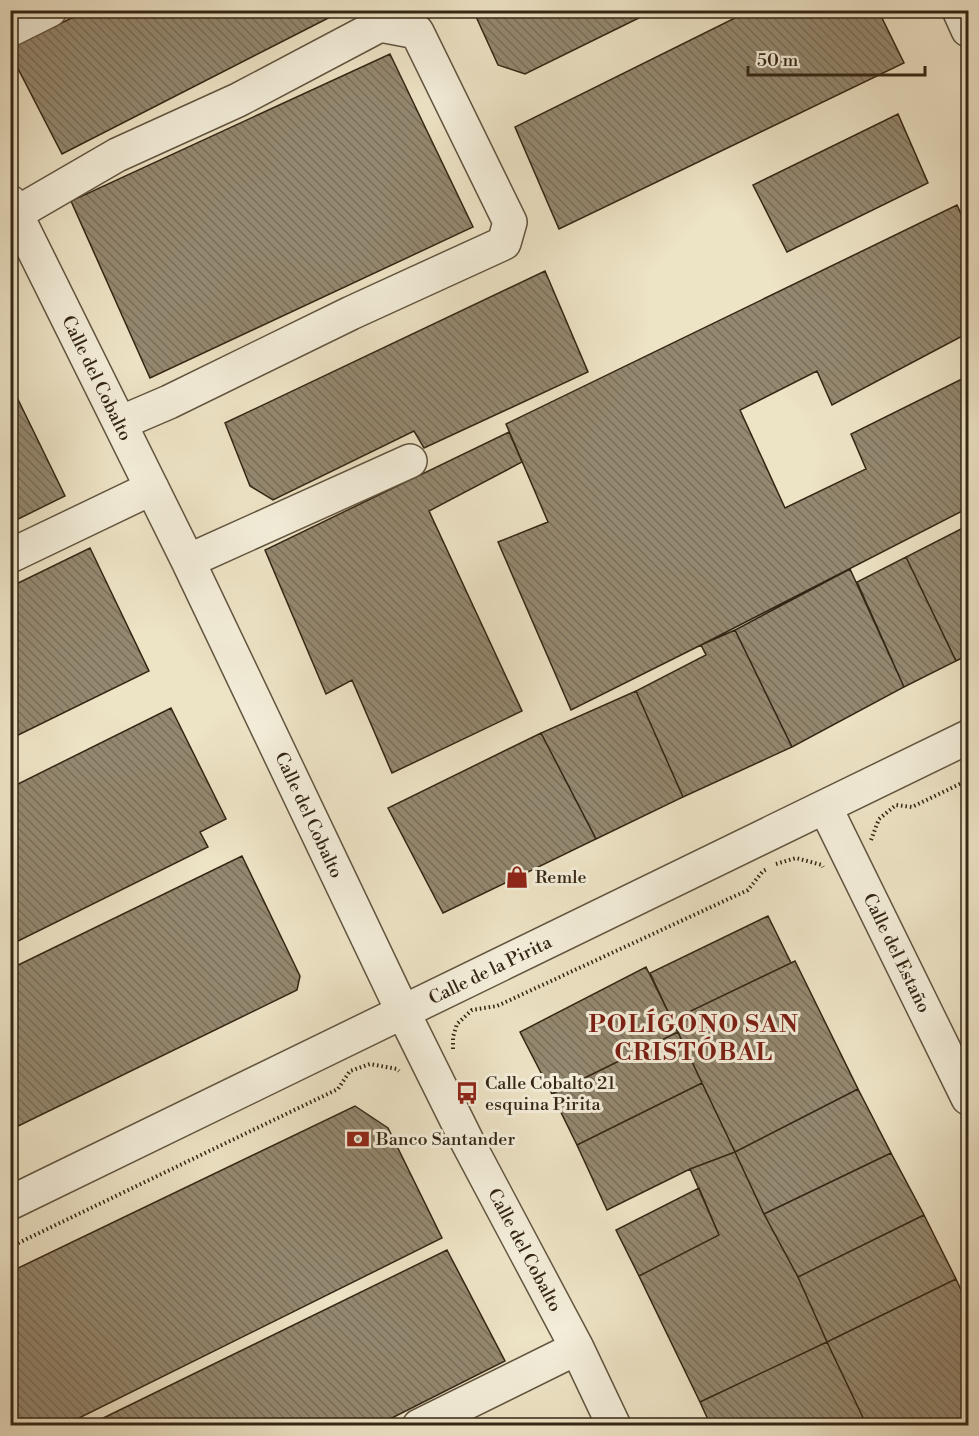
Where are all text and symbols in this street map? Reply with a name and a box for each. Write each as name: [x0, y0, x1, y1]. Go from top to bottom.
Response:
scale bar: [748, 39, 925, 77]
text: 50 m: [757, 49, 799, 72]
street label: Calle del Cobalto: [56, 312, 137, 445]
street label: Calle del Cobalto: [269, 748, 348, 882]
shop icon: Remle: [504, 864, 530, 890]
place label: Remle: [535, 866, 587, 889]
street label: Calle del Estaño: [858, 890, 935, 1017]
street label: Calle de la Pirita: [425, 930, 556, 1010]
district label: POLÍGONO SAN CRISTÓBAL: [589, 1008, 799, 1068]
place label: Calle Cobalto 21 esquina Pirita: [485, 1072, 616, 1116]
bus stop icon: Calle Cobalto 21 esquina Pirita: [454, 1080, 480, 1106]
bank icon: Banco Santander: [345, 1126, 371, 1152]
place label: Banco Santander: [375, 1128, 515, 1151]
street label: Calle del Cobalto: [482, 1184, 567, 1316]

